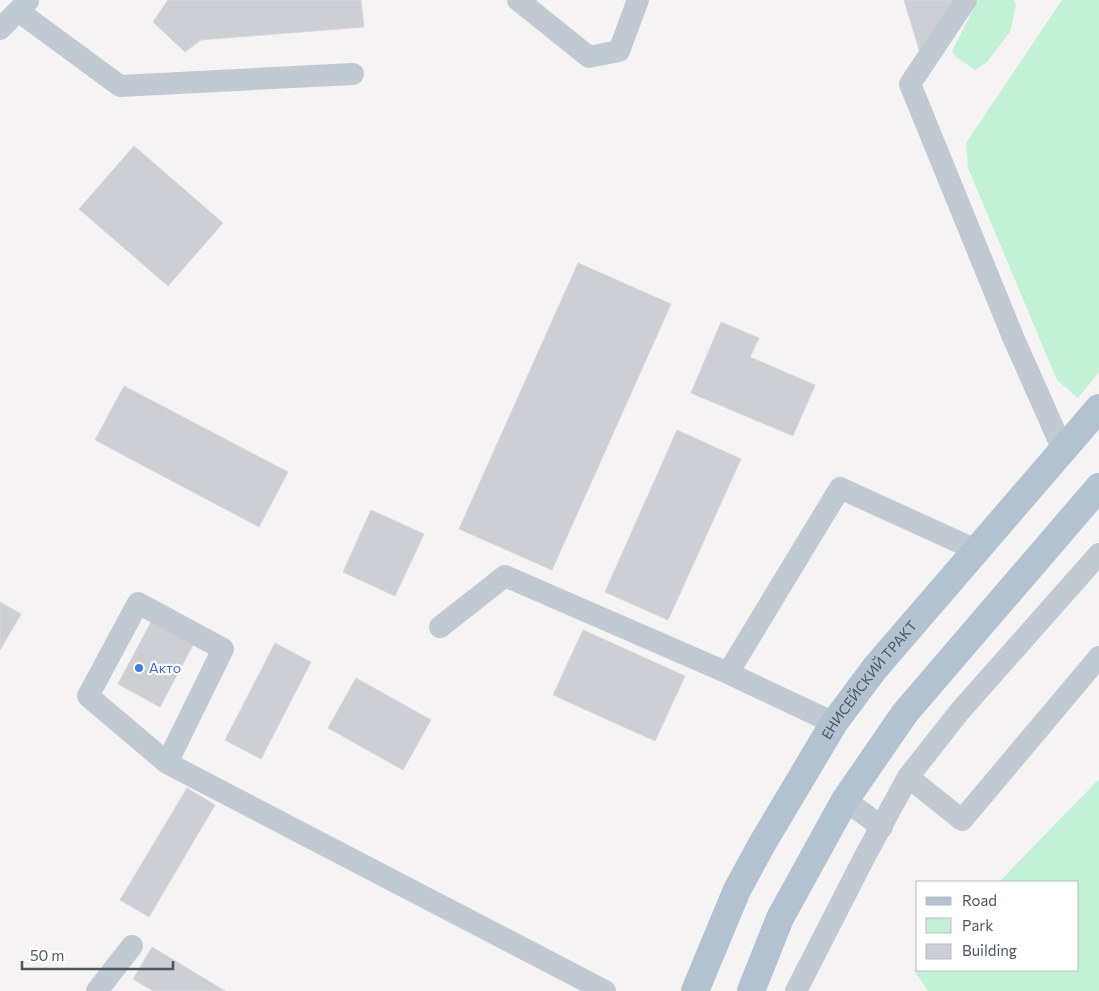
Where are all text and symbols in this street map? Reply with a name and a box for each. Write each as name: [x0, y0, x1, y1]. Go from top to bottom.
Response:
street label: ЕНИСЕЙСКИЙ ТРАКТ: [817, 617, 920, 742]
place label: Акто: [149, 659, 181, 676]
marker: Акто: [133, 662, 145, 674]
legend: [916, 881, 1079, 971]
text: Road: [962, 891, 997, 909]
text: Park: [962, 916, 993, 934]
scale bar: [22, 938, 174, 970]
text: Building: [962, 941, 1017, 959]
text: 50 m: [30, 946, 64, 964]

